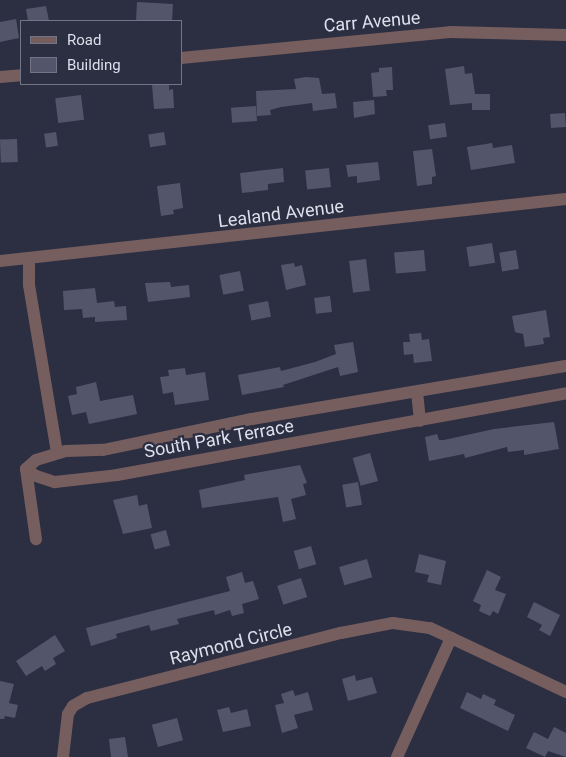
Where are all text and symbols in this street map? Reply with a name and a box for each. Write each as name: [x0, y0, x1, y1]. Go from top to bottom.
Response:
street label: Carr Avenue: [323, 7, 421, 37]
legend: [20, 20, 182, 85]
text: Road: [67, 31, 101, 49]
text: Building: [67, 56, 121, 74]
street label: Lealand Avenue: [217, 196, 345, 232]
street label: South Park Terrace: [142, 415, 296, 463]
street label: Raymond Circle: [168, 618, 294, 670]

